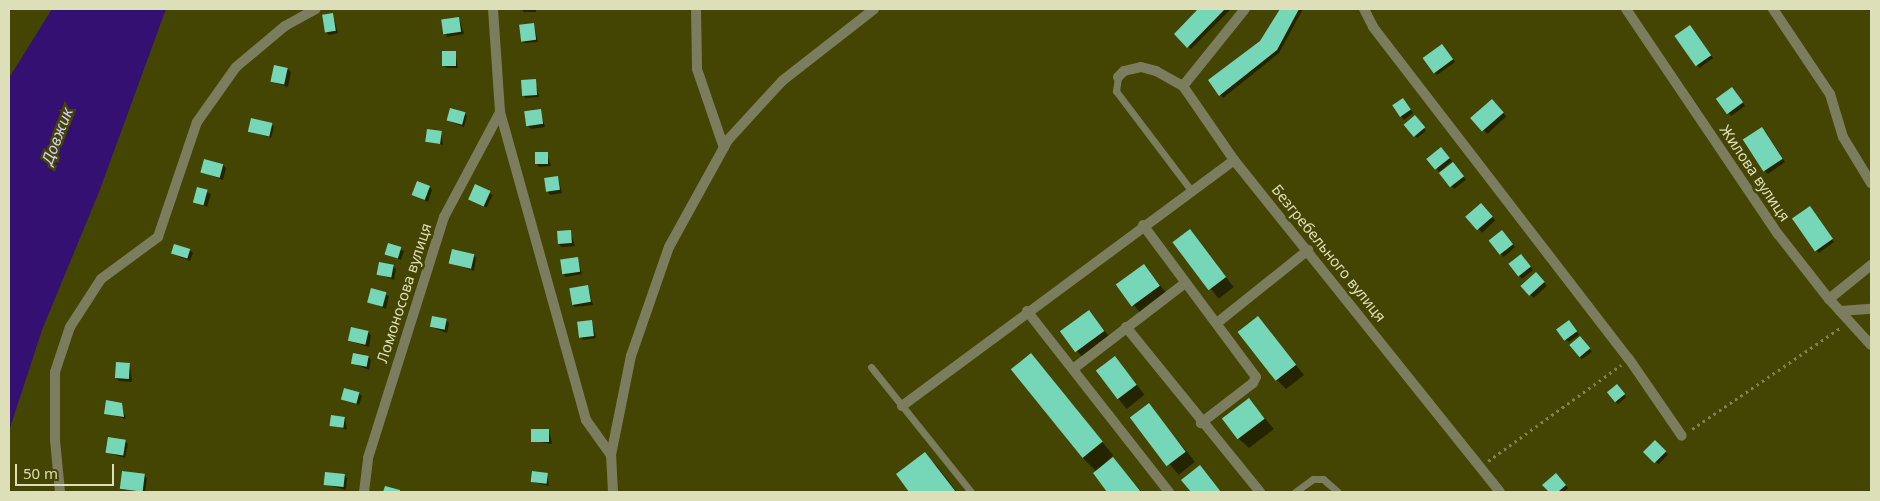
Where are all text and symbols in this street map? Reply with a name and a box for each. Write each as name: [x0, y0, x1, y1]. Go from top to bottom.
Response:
water label: Довжик: [37, 105, 77, 167]
street label: Жилова вулиця: [1716, 121, 1794, 225]
street label: Безгребельного вулиця: [1268, 181, 1390, 325]
street label: Ломоносова вулиця: [373, 221, 435, 365]
scale bar: [18, 454, 116, 486]
text: 50 m: [23, 463, 58, 483]

